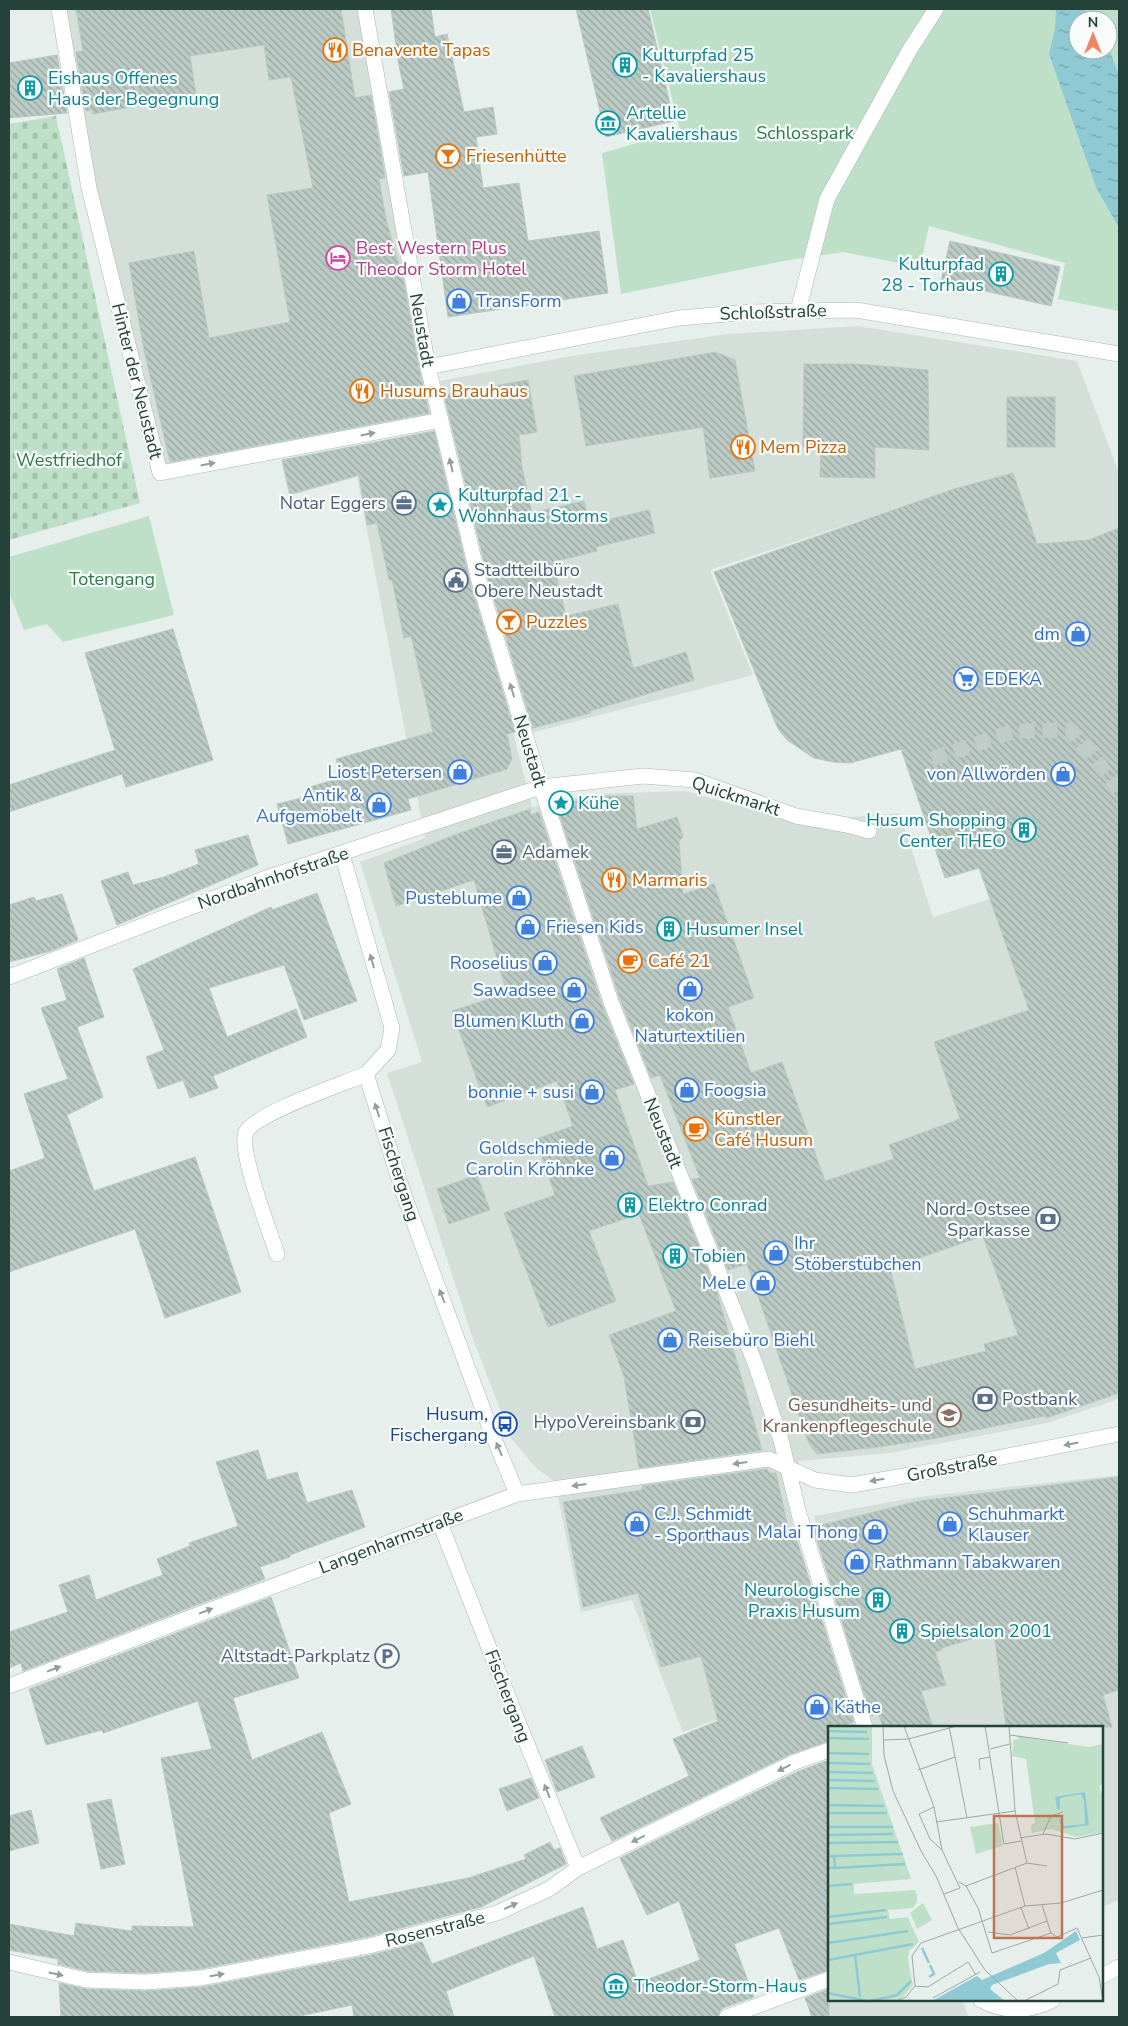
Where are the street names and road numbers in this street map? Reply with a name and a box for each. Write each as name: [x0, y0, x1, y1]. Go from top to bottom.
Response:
street label: Neustadt: [404, 291, 440, 369]
street label: Schloßstraße: [719, 298, 827, 326]
street label: Hinter der Neustadt: [106, 300, 168, 462]
street label: Neustadt: [508, 712, 553, 791]
street label: Quickmarkt: [689, 770, 784, 822]
street label: Nordbahnhofstraße: [194, 841, 352, 915]
street label: Neustadt: [638, 1094, 688, 1173]
street label: Fischergang: [372, 1124, 426, 1224]
street label: Großstraße: [905, 1446, 999, 1488]
street label: Langenharmstraße: [315, 1502, 467, 1580]
street label: Fischergang: [479, 1646, 537, 1746]
street label: Rosenstraße: [383, 1905, 487, 1953]

